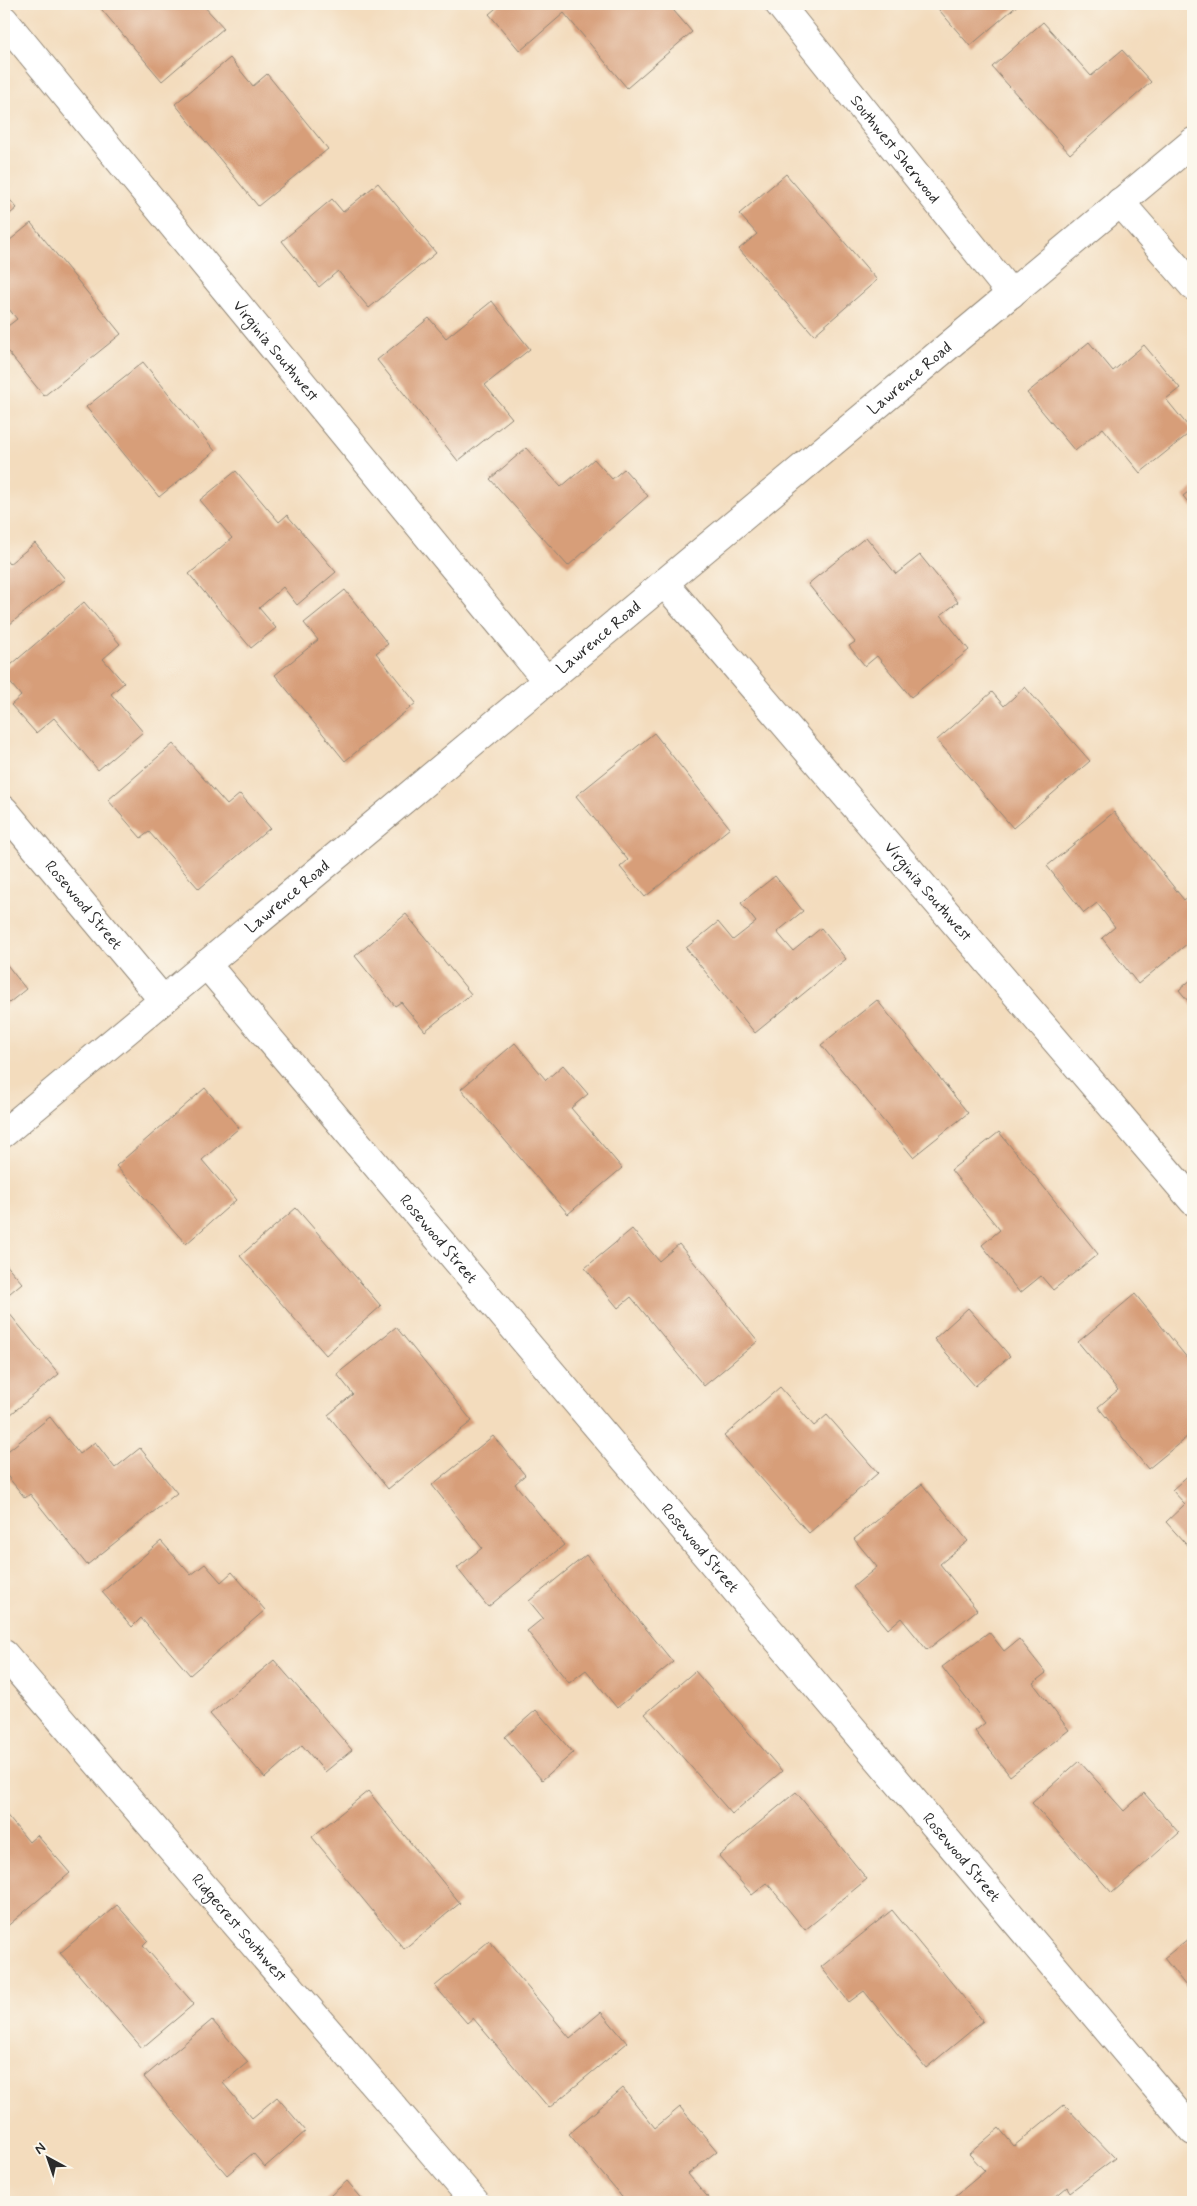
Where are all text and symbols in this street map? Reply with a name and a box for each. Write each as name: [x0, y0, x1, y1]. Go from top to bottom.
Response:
street label: Southwest Sherwood: [845, 91, 945, 208]
street label: Virginia Southwest: [228, 296, 323, 406]
street label: Lawrence Road: [863, 337, 956, 419]
street label: Lawrence Road: [552, 596, 645, 679]
street label: Virginia Southwest: [879, 837, 977, 946]
street label: Rosewood Street: [40, 856, 127, 954]
street label: Lawrence Road: [241, 856, 334, 938]
street label: Rosewood Street: [395, 1190, 482, 1288]
street label: Rosewood Street: [656, 1499, 744, 1597]
street label: Rosewood Street: [918, 1808, 1005, 1906]
street label: Ridgecrest Southwest: [187, 1869, 292, 1986]
north arrow: [22, 2134, 72, 2184]
text: N: [31, 2139, 50, 2159]

